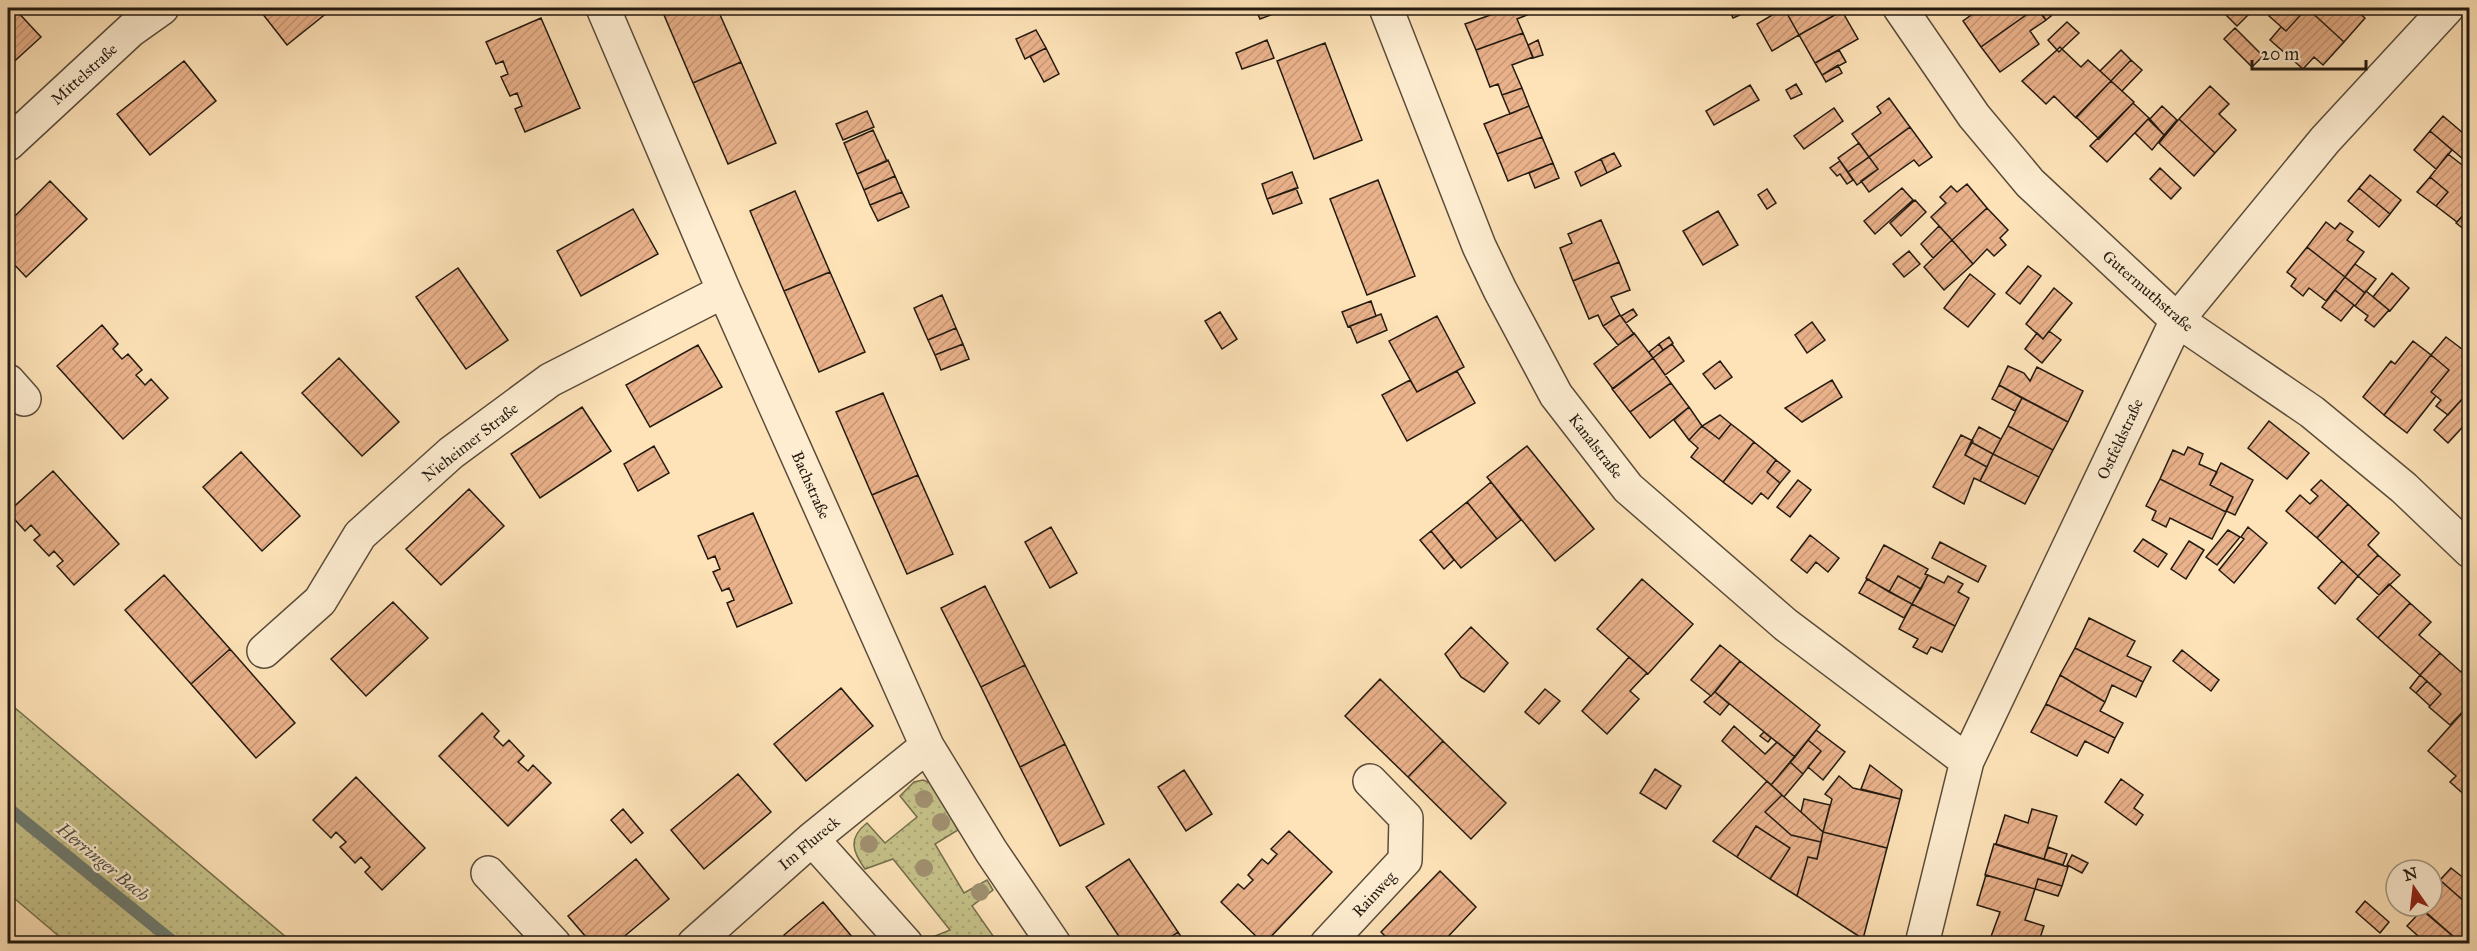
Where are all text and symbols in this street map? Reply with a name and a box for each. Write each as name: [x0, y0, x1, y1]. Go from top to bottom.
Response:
scale bar: [2252, 33, 2366, 71]
street label: Mittelstraße: [47, 39, 121, 109]
text: 20 m: [2261, 43, 2299, 65]
street label: Gutermuthstraße: [2099, 246, 2198, 336]
street label: Ostfeldstraße: [2093, 395, 2147, 483]
street label: Nieheimer Straße: [418, 398, 522, 485]
street label: Kanalstraße: [1565, 410, 1627, 482]
street label: Bachstraße: [788, 448, 834, 522]
street label: Im Flureck: [775, 812, 844, 874]
water label: Herringer Bach: [51, 817, 154, 906]
north arrow: [2384, 858, 2444, 918]
text: N: [2402, 863, 2420, 885]
street label: Rainweg: [1348, 867, 1401, 921]

